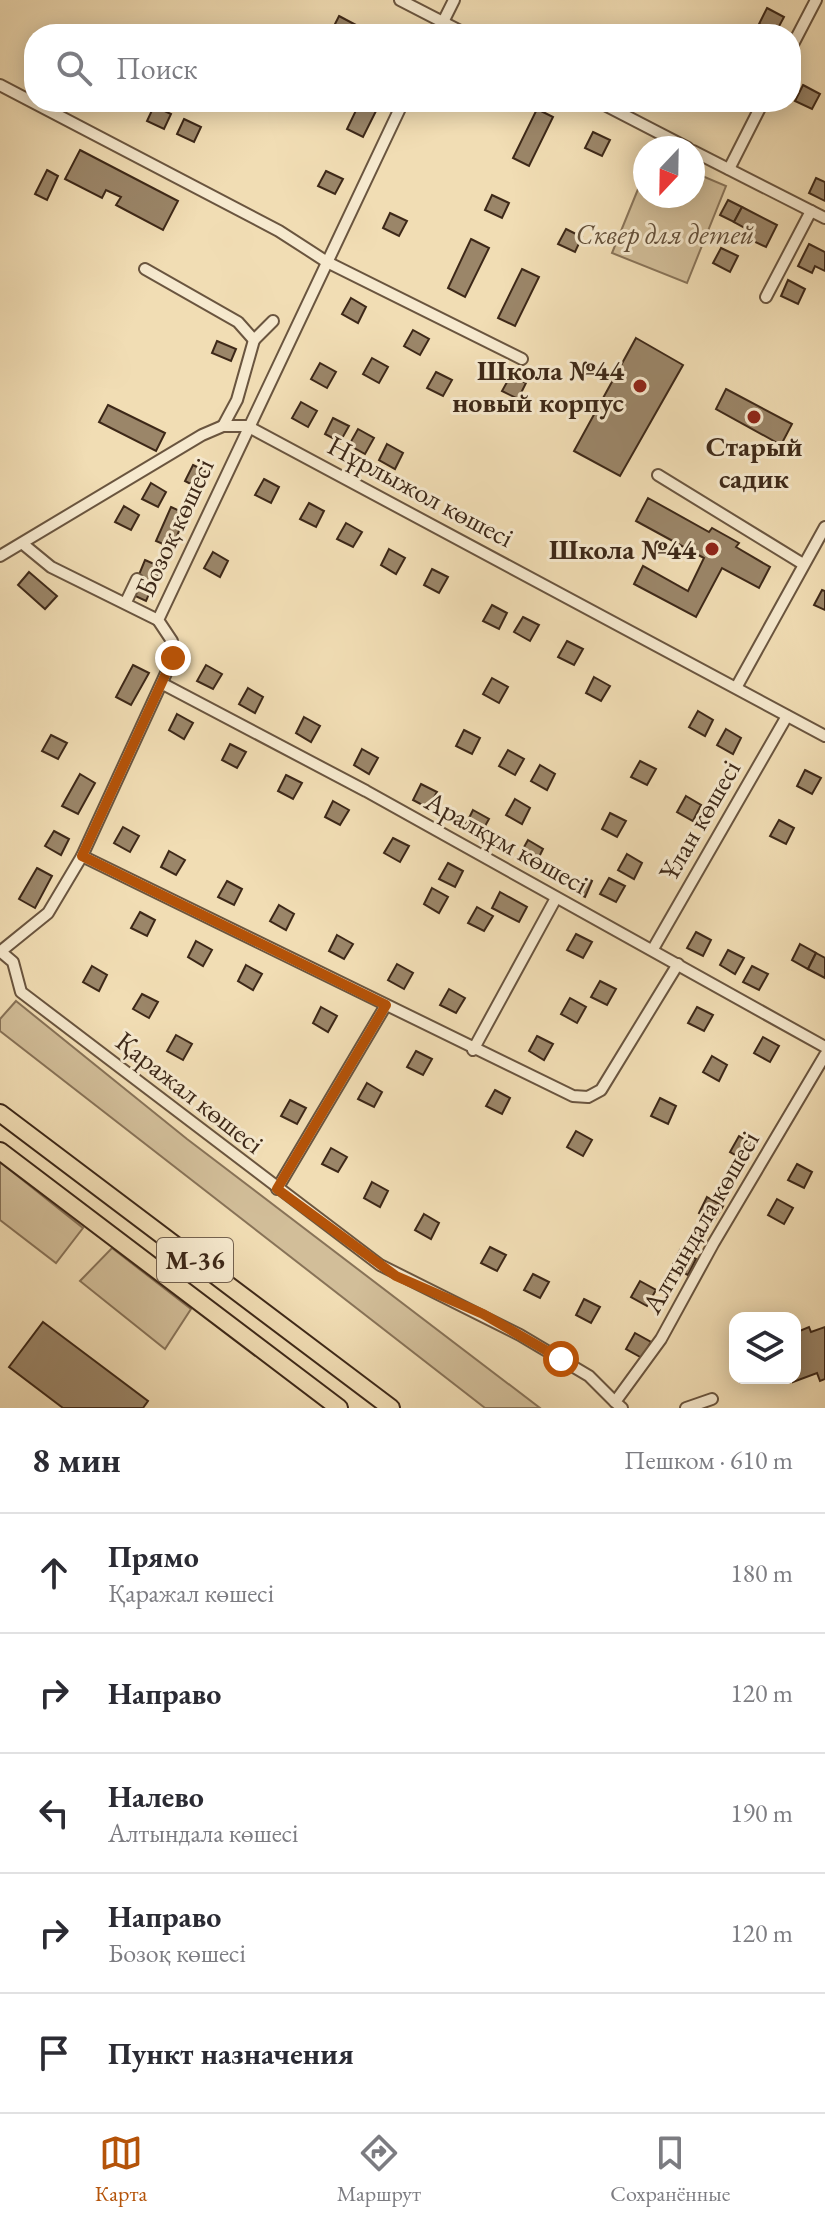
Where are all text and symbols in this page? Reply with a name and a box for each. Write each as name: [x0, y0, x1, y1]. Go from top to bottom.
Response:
search box: [24, 24, 801, 112]
icon: search: [52, 46, 96, 90]
text: Поиск: [116, 49, 198, 88]
north arrow: [633, 136, 705, 208]
park label: Сквер для детей: [576, 216, 754, 252]
place label: Школа №44 новый корпус: [452, 352, 625, 420]
marker: Школа №44 новый корпус: [631, 377, 649, 395]
marker: Старый садик: [745, 408, 763, 426]
street label: Нұрлыжол көшесі: [322, 427, 520, 555]
place label: Старый садик: [706, 428, 802, 496]
street label: Бозоқ көшесі: [126, 452, 222, 602]
place label: Школа №44: [549, 531, 697, 567]
marker: Школа №44: [703, 540, 721, 558]
route end: [155, 640, 191, 676]
street label: Ұлан көшесі: [650, 753, 748, 887]
street label: Аралқұм көшесі: [418, 782, 595, 902]
street label: Қаражал көшесі: [108, 1023, 272, 1161]
street label: Алтындала көшесі: [633, 1124, 767, 1321]
road number: M-36: [157, 1238, 233, 1282]
map controls: [729, 1312, 801, 1384]
button: layers: [729, 1312, 801, 1384]
route start: [543, 1341, 579, 1377]
text: 8 мин: [32, 1438, 121, 1482]
text: Пешком · 610 m: [624, 1443, 793, 1477]
text: Прямо: [108, 1537, 199, 1576]
icon: ahead: [32, 1551, 76, 1595]
text: 180 m: [730, 1556, 793, 1590]
text: Қаражал көшесі: [108, 1576, 274, 1610]
icon: right: [32, 1671, 76, 1715]
text: Направо: [108, 1674, 221, 1713]
text: 120 m: [730, 1676, 793, 1710]
text: Налево: [108, 1777, 204, 1816]
icon: left: [32, 1791, 76, 1835]
text: 190 m: [730, 1796, 793, 1830]
text: Алтындала көшесі: [108, 1816, 298, 1850]
text: Направо: [108, 1897, 221, 1936]
icon: right: [32, 1911, 76, 1955]
text: 120 m: [730, 1916, 793, 1950]
text: Бозоқ көшесі: [108, 1936, 246, 1970]
icon: arrive: [32, 2031, 76, 2075]
text: Пункт назначения: [108, 2034, 354, 2073]
tab: Карта: [95, 2131, 147, 2208]
tab: Маршрут: [337, 2131, 421, 2208]
tab: Сохранённые: [610, 2131, 730, 2208]

